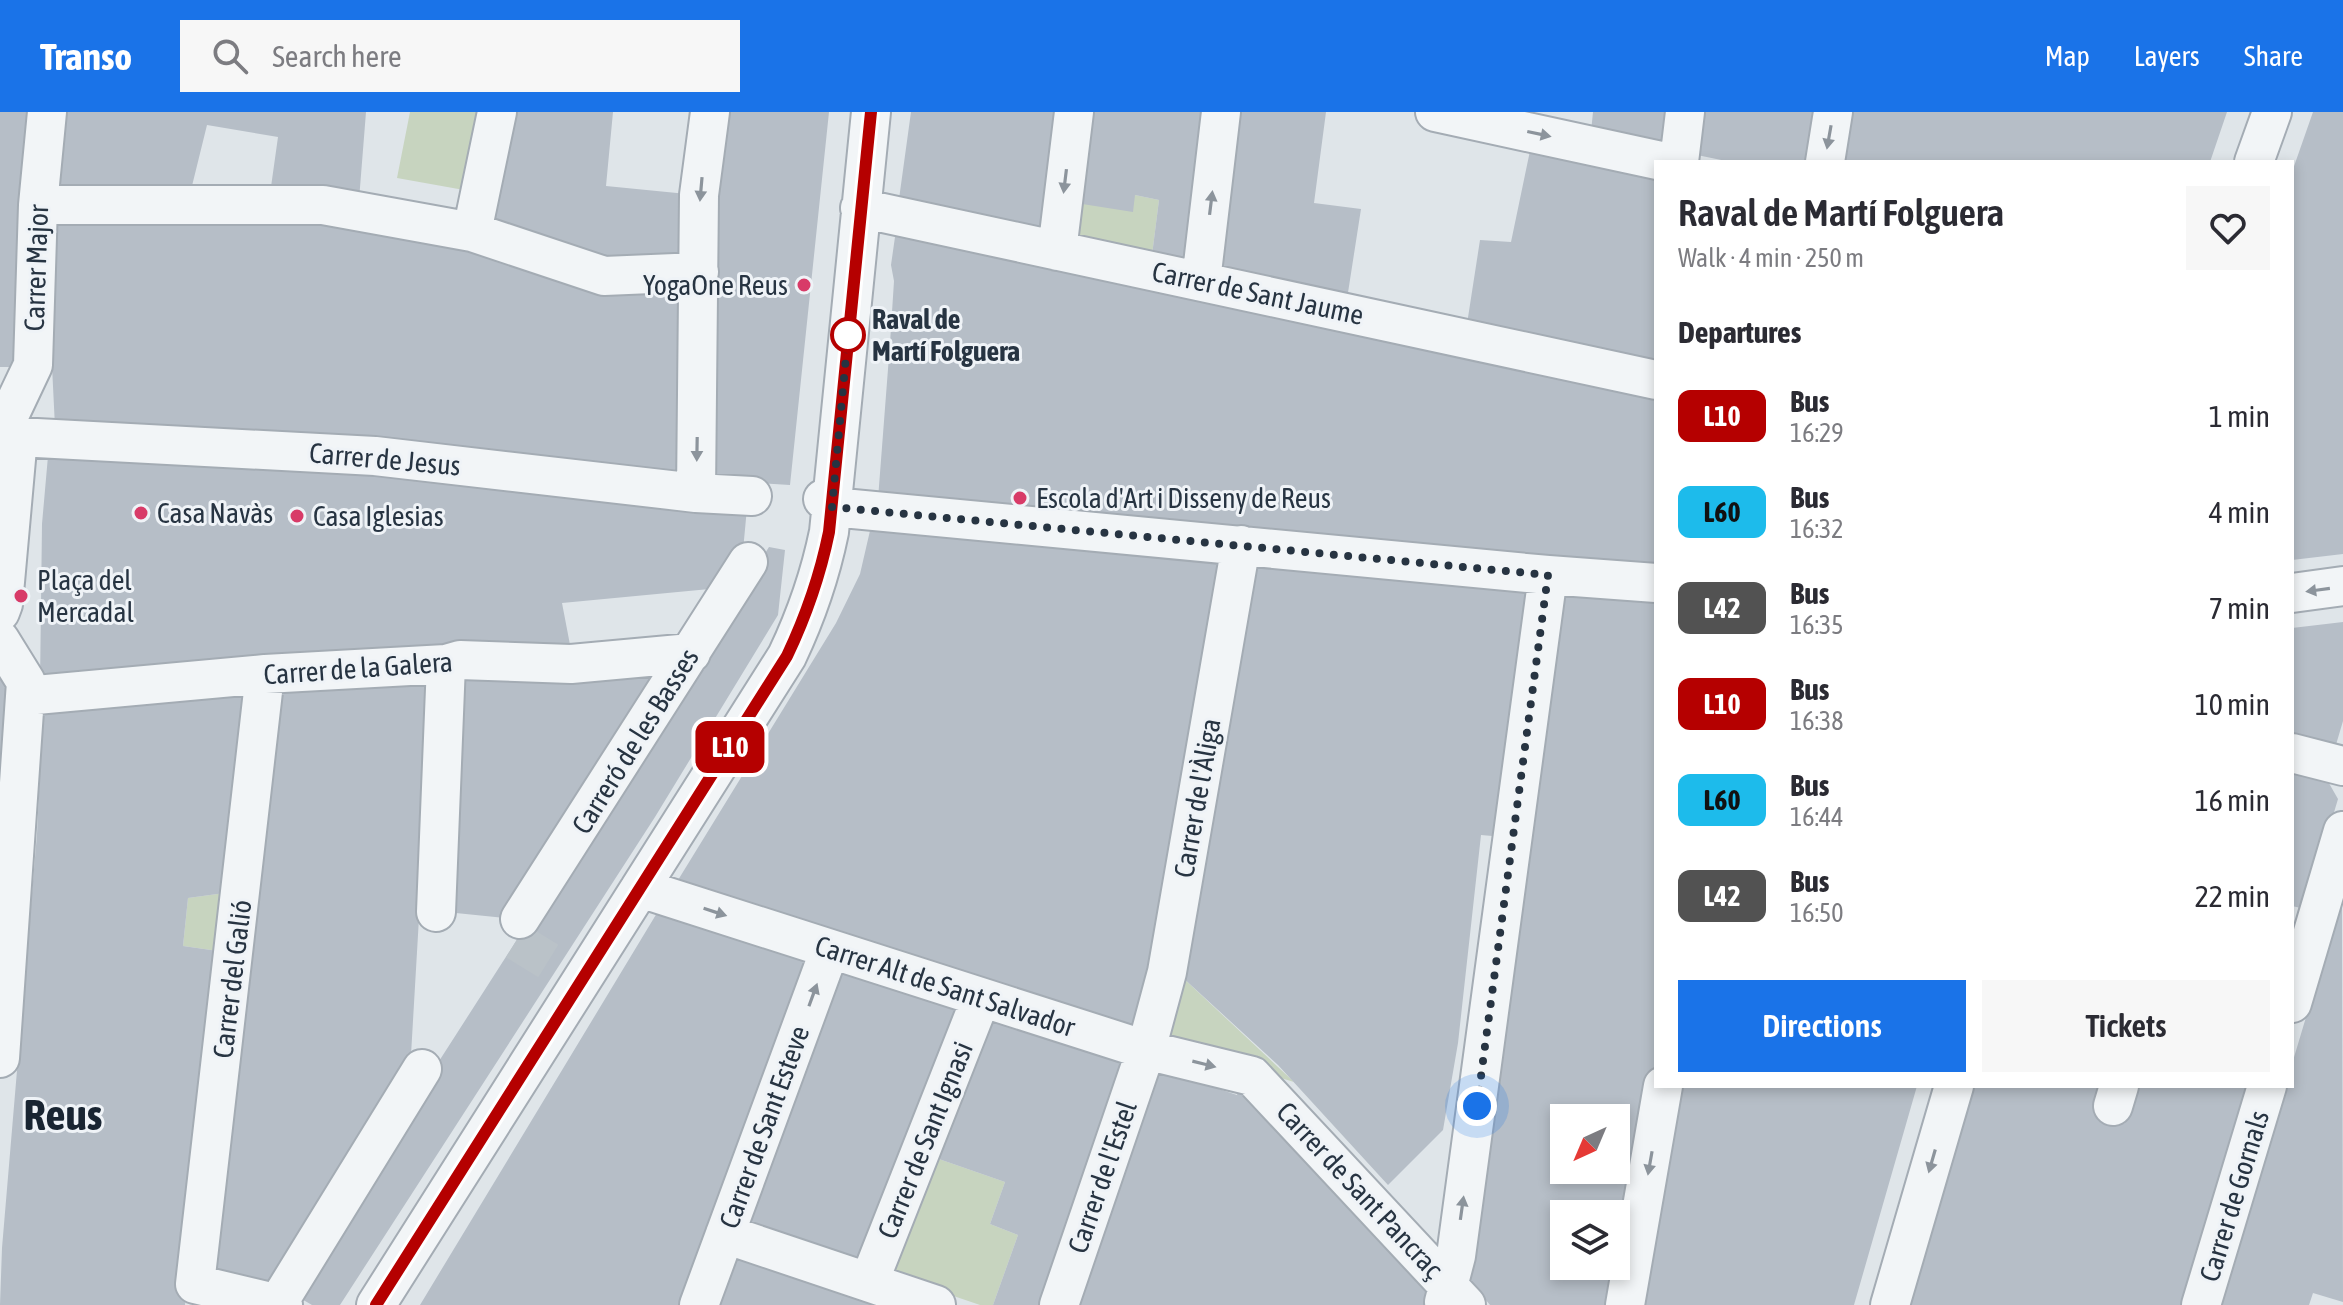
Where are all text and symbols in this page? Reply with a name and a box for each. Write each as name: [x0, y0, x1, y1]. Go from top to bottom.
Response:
search box: [180, 20, 740, 92]
icon: search: [208, 34, 252, 78]
text: Transo: [40, 35, 132, 78]
text: Search here: [272, 39, 402, 73]
text: Map: [2045, 40, 2090, 72]
text: Layers: [2134, 40, 2200, 72]
text: Share: [2244, 40, 2303, 72]
one-way arrow: [1822, 125, 1835, 150]
one-way arrow: [1527, 128, 1552, 141]
one-way arrow: [1059, 169, 1072, 194]
one-way arrow: [694, 177, 707, 202]
button: heart: [2186, 186, 2270, 270]
one-way arrow: [1204, 191, 1217, 216]
text: Raval de Martí Folguera: [1678, 191, 2004, 234]
street label: Carrer Major: [18, 203, 54, 332]
text: Walk · 4 min · 250 m: [1678, 243, 1864, 273]
street label: Carrer de Sant Jaume: [1149, 255, 1367, 331]
place label: YogaOne Reus: [643, 269, 788, 301]
marker: YogaOne Reus: [795, 276, 813, 294]
place label: Raval de Martí Folguera: [872, 303, 1020, 367]
text: Departures: [1678, 315, 1801, 349]
marker: Raval de Martí Folguera: [831, 318, 865, 352]
text: Bus: [1790, 384, 1829, 418]
text: 1 min: [2209, 399, 2270, 433]
text: L10: [1703, 400, 1741, 432]
text: 16:29: [1790, 418, 1844, 448]
street label: Carrer de Jesus: [308, 436, 462, 482]
one-way arrow: [690, 437, 703, 462]
text: Bus: [1790, 480, 1829, 514]
place label: Escola d'Art i Disseny de Reus: [1036, 482, 1331, 514]
marker: Escola d'Art i Disseny de Reus: [1011, 489, 1029, 507]
text: 4 min: [2209, 495, 2270, 529]
text: L60: [1703, 496, 1741, 528]
place label: Casa Navàs: [157, 497, 273, 529]
place label: Casa Iglesias: [313, 500, 444, 532]
marker: Casa Navàs: [132, 504, 150, 522]
marker: Casa Iglesias: [288, 507, 306, 525]
text: 16:32: [1790, 514, 1844, 544]
place label: Plaça del Mercadal: [37, 564, 134, 628]
text: Bus: [1790, 576, 1829, 610]
one-way arrow: [2305, 584, 2330, 597]
marker: Plaça del Mercadal: [12, 587, 30, 605]
text: 7 min: [2209, 591, 2270, 625]
text: L42: [1703, 592, 1741, 624]
text: 16:35: [1790, 610, 1844, 640]
street label: Carreró de les Basses: [565, 643, 705, 839]
street label: Carrer de la Galera: [262, 645, 454, 691]
text: Bus: [1790, 672, 1829, 706]
text: 10 min: [2195, 687, 2270, 721]
text: L10: [1703, 688, 1741, 720]
text: 16:38: [1790, 706, 1844, 736]
street label: Carrer de l'Àliga: [1167, 716, 1227, 880]
line badge: L10: [684, 721, 776, 773]
text: L10: [711, 731, 749, 763]
text: Bus: [1790, 768, 1829, 802]
text: 16 min: [2195, 783, 2270, 817]
text: L60: [1703, 784, 1741, 816]
text: 16:44: [1790, 802, 1844, 832]
text: Bus: [1790, 864, 1829, 898]
text: 22 min: [2195, 879, 2270, 913]
text: L42: [1703, 880, 1741, 912]
street label: Carrer del Galió: [206, 898, 258, 1060]
text: 16:50: [1790, 898, 1844, 928]
one-way arrow: [703, 906, 727, 919]
street label: Carrer Alt de Sant Salvador: [811, 929, 1079, 1043]
button: Directions: [1678, 980, 1966, 1072]
button: Tickets: [1982, 980, 2270, 1072]
one-way arrow: [807, 983, 820, 1007]
street label: Carrer de Sant Esteve: [713, 1021, 815, 1233]
street label: Carrer de Sant Ignasi: [871, 1037, 979, 1243]
one-way arrow: [1191, 1059, 1216, 1071]
your location: [1457, 1086, 1497, 1126]
district label: Reus: [24, 1089, 102, 1139]
street label: Carrer de l'Estel: [1061, 1096, 1143, 1257]
street label: Carrer de Sant Pancraç: [1270, 1096, 1450, 1285]
north arrow: [1550, 1104, 1630, 1184]
map controls: [1550, 1104, 1630, 1280]
street label: Carrer de Gornals: [2193, 1107, 2275, 1285]
one-way arrow: [1925, 1149, 1938, 1173]
one-way arrow: [1643, 1151, 1655, 1176]
one-way arrow: [1456, 1195, 1469, 1220]
button: layers: [1550, 1200, 1630, 1280]

